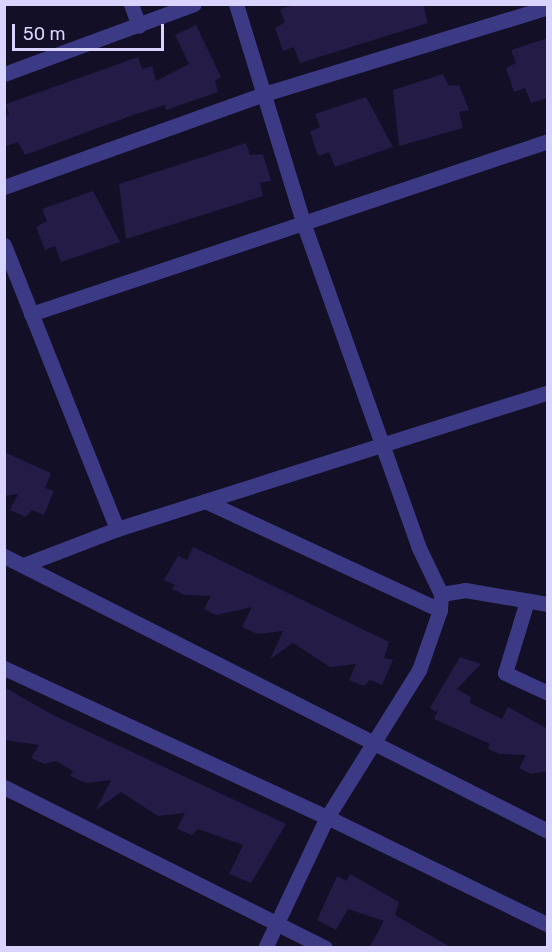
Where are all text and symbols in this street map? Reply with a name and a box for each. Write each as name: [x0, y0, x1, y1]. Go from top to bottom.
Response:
scale bar: [15, 12, 166, 50]
text: 50 m: [23, 23, 66, 45]

